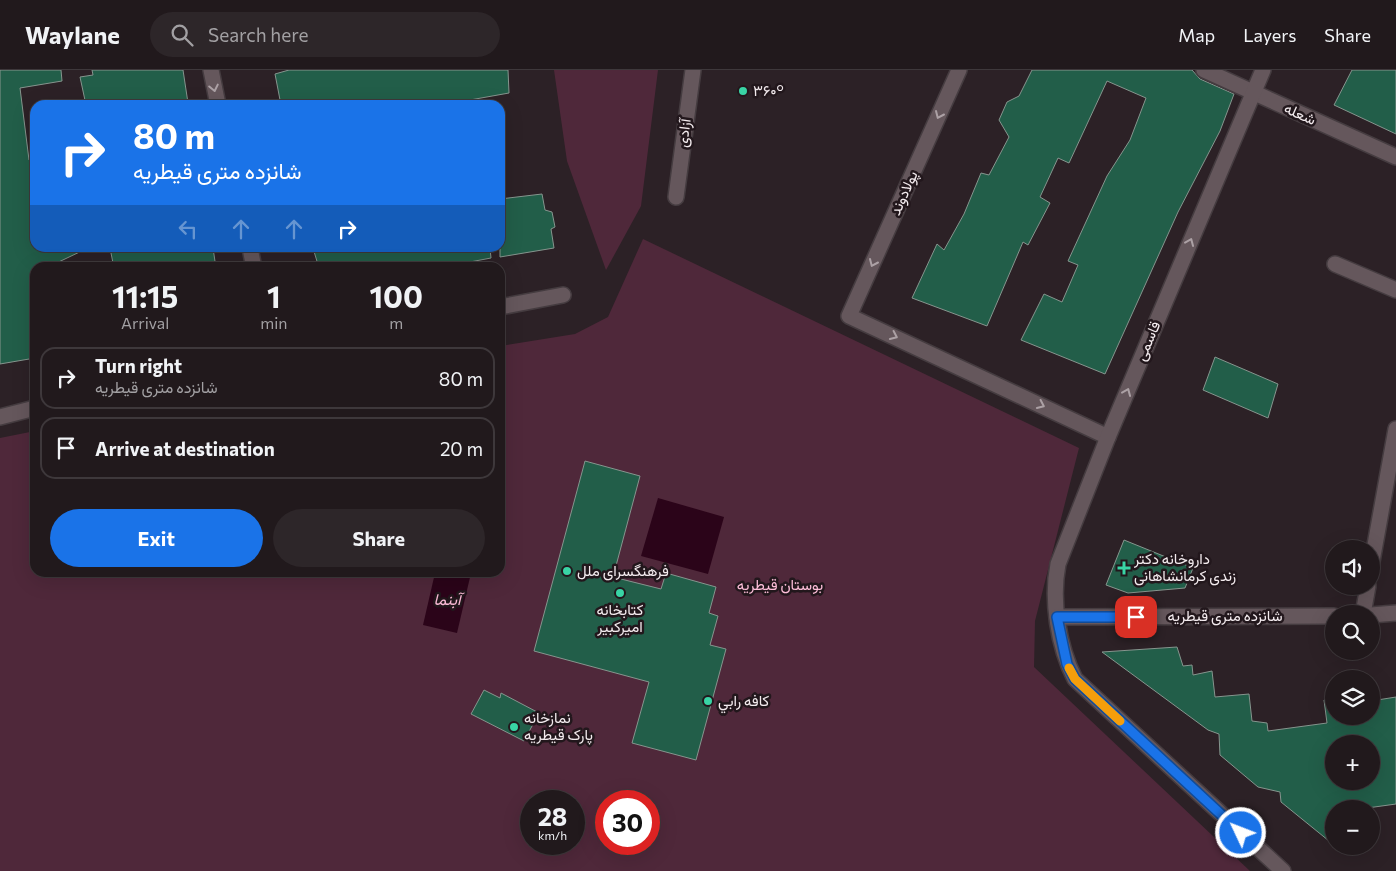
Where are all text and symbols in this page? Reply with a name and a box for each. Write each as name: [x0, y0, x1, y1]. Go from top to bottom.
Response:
search box: [150, 12, 500, 57]
text: Waylane: [25, 20, 120, 49]
icon: search: [168, 21, 196, 49]
text: Search here: [208, 23, 308, 46]
text: Map: [1178, 24, 1215, 46]
text: Layers: [1243, 24, 1296, 46]
text: Share: [1324, 24, 1371, 46]
place label: ۳۶۰°: [753, 81, 784, 99]
one-way arrow: [209, 83, 219, 92]
marker: ۳۶۰°: [737, 85, 749, 97]
street label: شعله: [1282, 98, 1319, 128]
one-way arrow: [934, 110, 945, 119]
text: 80 m: [133, 113, 215, 156]
street label: آزادی: [672, 116, 696, 149]
icon: right: [50, 120, 115, 185]
text: شانزده متری قیطریه: [133, 157, 302, 184]
street label: پولادوند: [885, 168, 923, 218]
icon: left: [174, 215, 202, 243]
icon: ahead: [227, 215, 255, 243]
icon: ahead: [280, 215, 308, 243]
icon: right: [333, 215, 361, 243]
one-way arrow: [1184, 238, 1195, 247]
one-way arrow: [868, 258, 879, 267]
text: 11:15: [112, 277, 178, 314]
text: 1: [267, 277, 281, 314]
text: 100: [370, 277, 423, 314]
text: Arrival: [121, 313, 169, 332]
text: min: [260, 313, 287, 332]
text: m: [389, 313, 403, 332]
street label: قاسمی: [1131, 318, 1165, 364]
one-way arrow: [889, 330, 898, 340]
text: Turn right: [95, 354, 182, 377]
icon: right: [52, 364, 80, 392]
text: 80 m: [439, 367, 483, 390]
text: شانزده متری قیطریه: [95, 377, 218, 396]
one-way arrow: [1121, 388, 1131, 397]
one-way arrow: [1036, 399, 1045, 409]
icon: arrive: [52, 434, 80, 462]
text: Arrive at destination: [95, 437, 275, 460]
text: 20 m: [440, 437, 483, 460]
button: Exit: [50, 509, 263, 567]
button: Share: [273, 509, 485, 567]
map controls: [1325, 540, 1380, 855]
button: sound: [1325, 540, 1380, 595]
place label: داروخانه دکتر زندی کرمانشاهانی: [1133, 549, 1236, 586]
place label: فرهنگسرای ملل: [577, 561, 669, 581]
marker: داروخانه دکتر زندی کرمانشاهانی: [1118, 562, 1130, 574]
marker: فرهنگسرای ملل: [561, 565, 573, 577]
park label: بوستان قیطریه: [737, 575, 823, 594]
marker: کتابخانه امیرکبیر: [614, 587, 626, 599]
water label: آبنما: [433, 589, 465, 609]
pin: [1115, 596, 1157, 638]
place label: کتابخانه امیرکبیر: [596, 600, 644, 636]
icon: arrive: [1122, 603, 1150, 631]
button: search: [1325, 605, 1380, 660]
street label: شانزده متری قیطریه: [1168, 606, 1283, 626]
button: layers: [1325, 670, 1380, 725]
place label: كافه رابي: [718, 691, 770, 714]
marker: كافه رابي: [702, 695, 714, 707]
place label: نمازخانه پارک قیطریه: [524, 708, 593, 745]
marker: نمازخانه پارک قیطریه: [508, 721, 520, 733]
button: +: [1325, 735, 1380, 790]
speed limit sign: 30: [595, 790, 660, 855]
button: −: [1325, 800, 1380, 855]
text: 28: [538, 801, 567, 831]
position arrow: [1214, 806, 1266, 858]
text: km/h: [538, 828, 567, 842]

